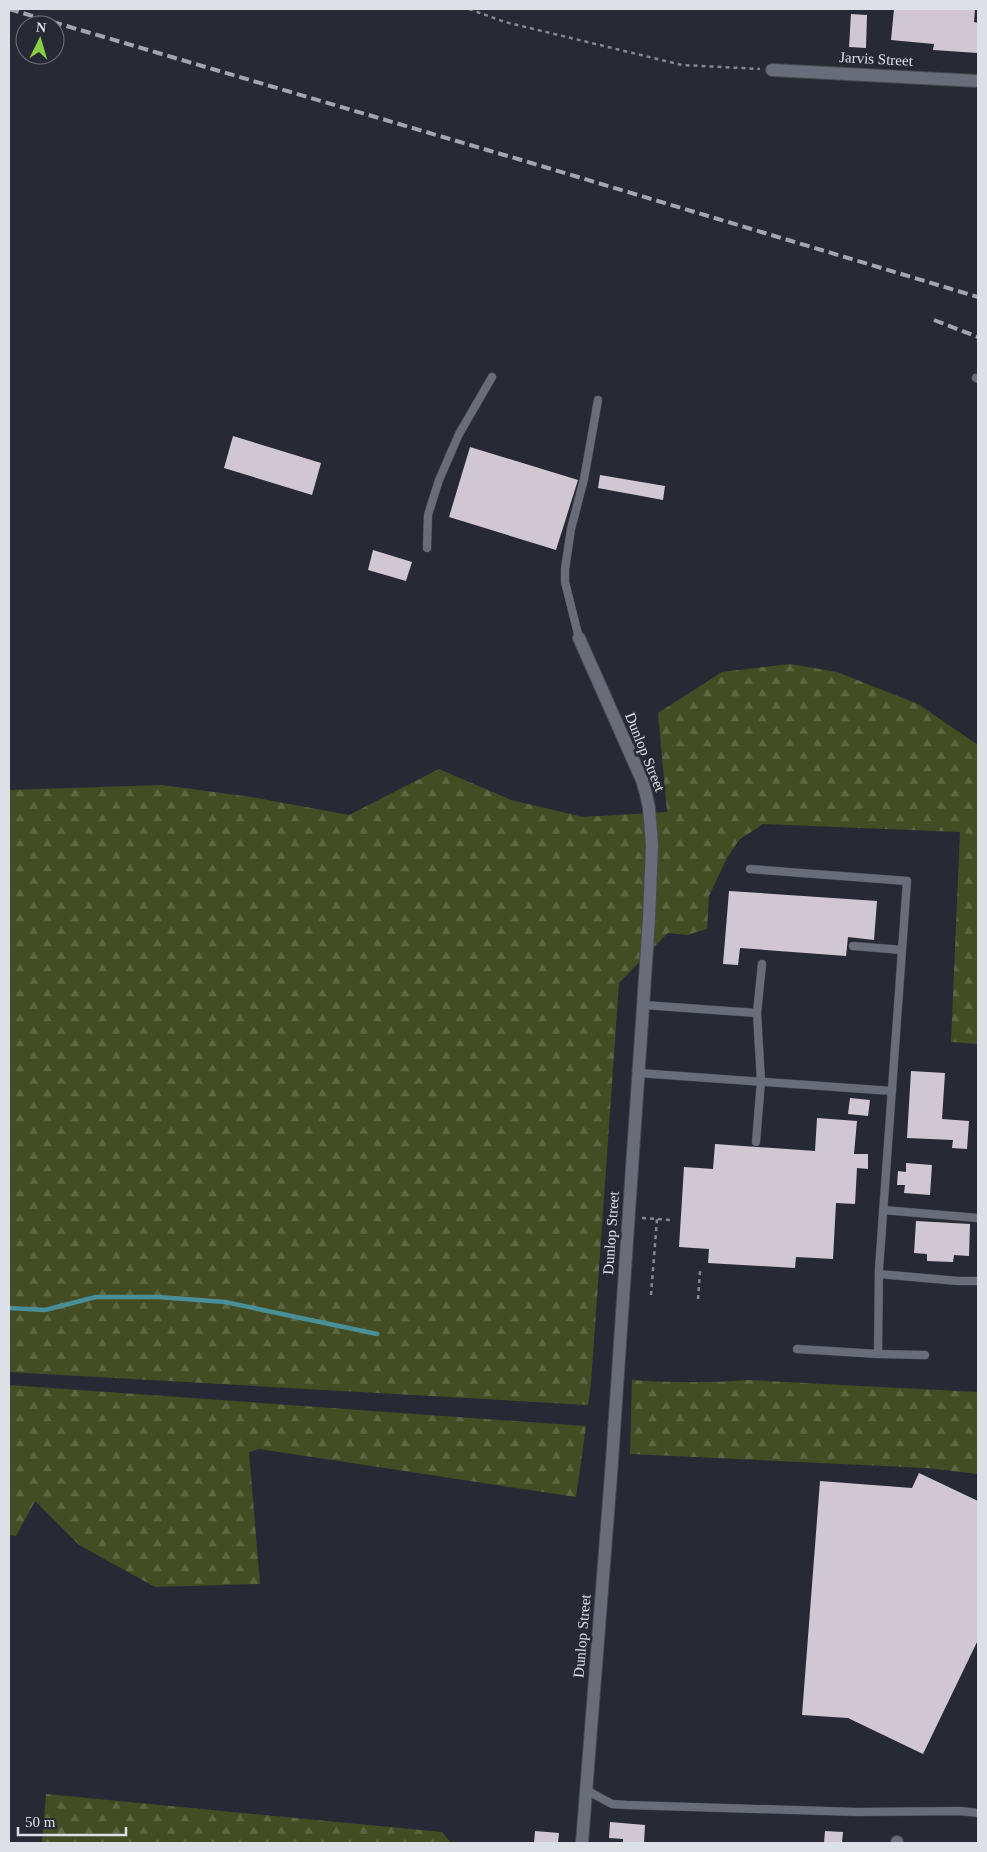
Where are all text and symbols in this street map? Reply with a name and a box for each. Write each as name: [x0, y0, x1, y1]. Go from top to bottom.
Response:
north arrow: [15, 15, 65, 65]
text: N: [35, 20, 47, 35]
street label: Jarvis Street: [839, 49, 914, 69]
street label: Dunlop Street: [622, 710, 668, 795]
street label: Dunlop Street: [600, 1190, 622, 1275]
street label: Dunlop Street: [570, 1593, 594, 1678]
scale bar: [18, 1804, 125, 1836]
text: 50 m: [25, 1814, 56, 1830]

